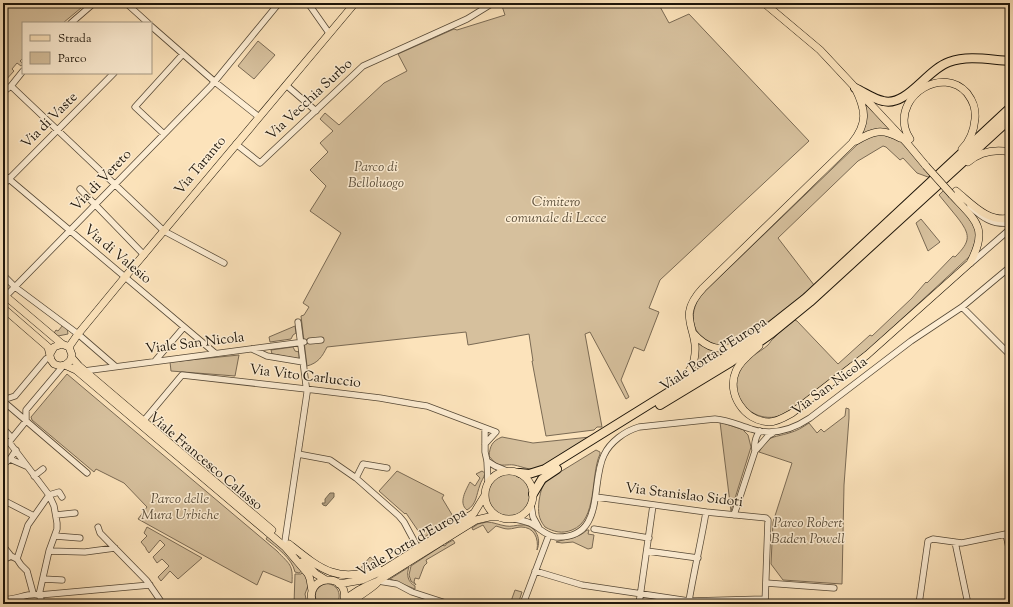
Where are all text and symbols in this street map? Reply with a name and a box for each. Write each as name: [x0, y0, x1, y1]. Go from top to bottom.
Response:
legend: [22, 22, 152, 74]
text: Strada: [58, 30, 92, 48]
text: Parco: [58, 50, 87, 68]
street label: Via Vecchia Surbo: [262, 54, 358, 145]
street label: Via di Vaste: [17, 88, 83, 154]
street label: Via Taranto: [171, 132, 232, 200]
street label: Via di Vereto: [67, 145, 137, 216]
park label: Parco di Belloluogo: [348, 158, 404, 194]
park label: Cimitero comunale di Lecce: [506, 193, 607, 229]
street label: Via di Valesio: [79, 221, 155, 290]
street label: Viale Porta d'Europa: [657, 313, 772, 397]
street label: Viale San Nicola: [144, 328, 246, 360]
street label: Via San Nicola: [788, 352, 872, 421]
street label: Via Vito Carluccio: [248, 360, 362, 394]
street label: Viale Francesco Calasso: [144, 408, 267, 516]
street label: Via Stanislao Sidoti: [624, 479, 744, 513]
park label: Parco delle Mura Urbiche: [141, 490, 219, 526]
street label: Viale Porta d'Europa: [353, 503, 471, 583]
park label: Parco Robert Baden Powell: [771, 514, 845, 550]

